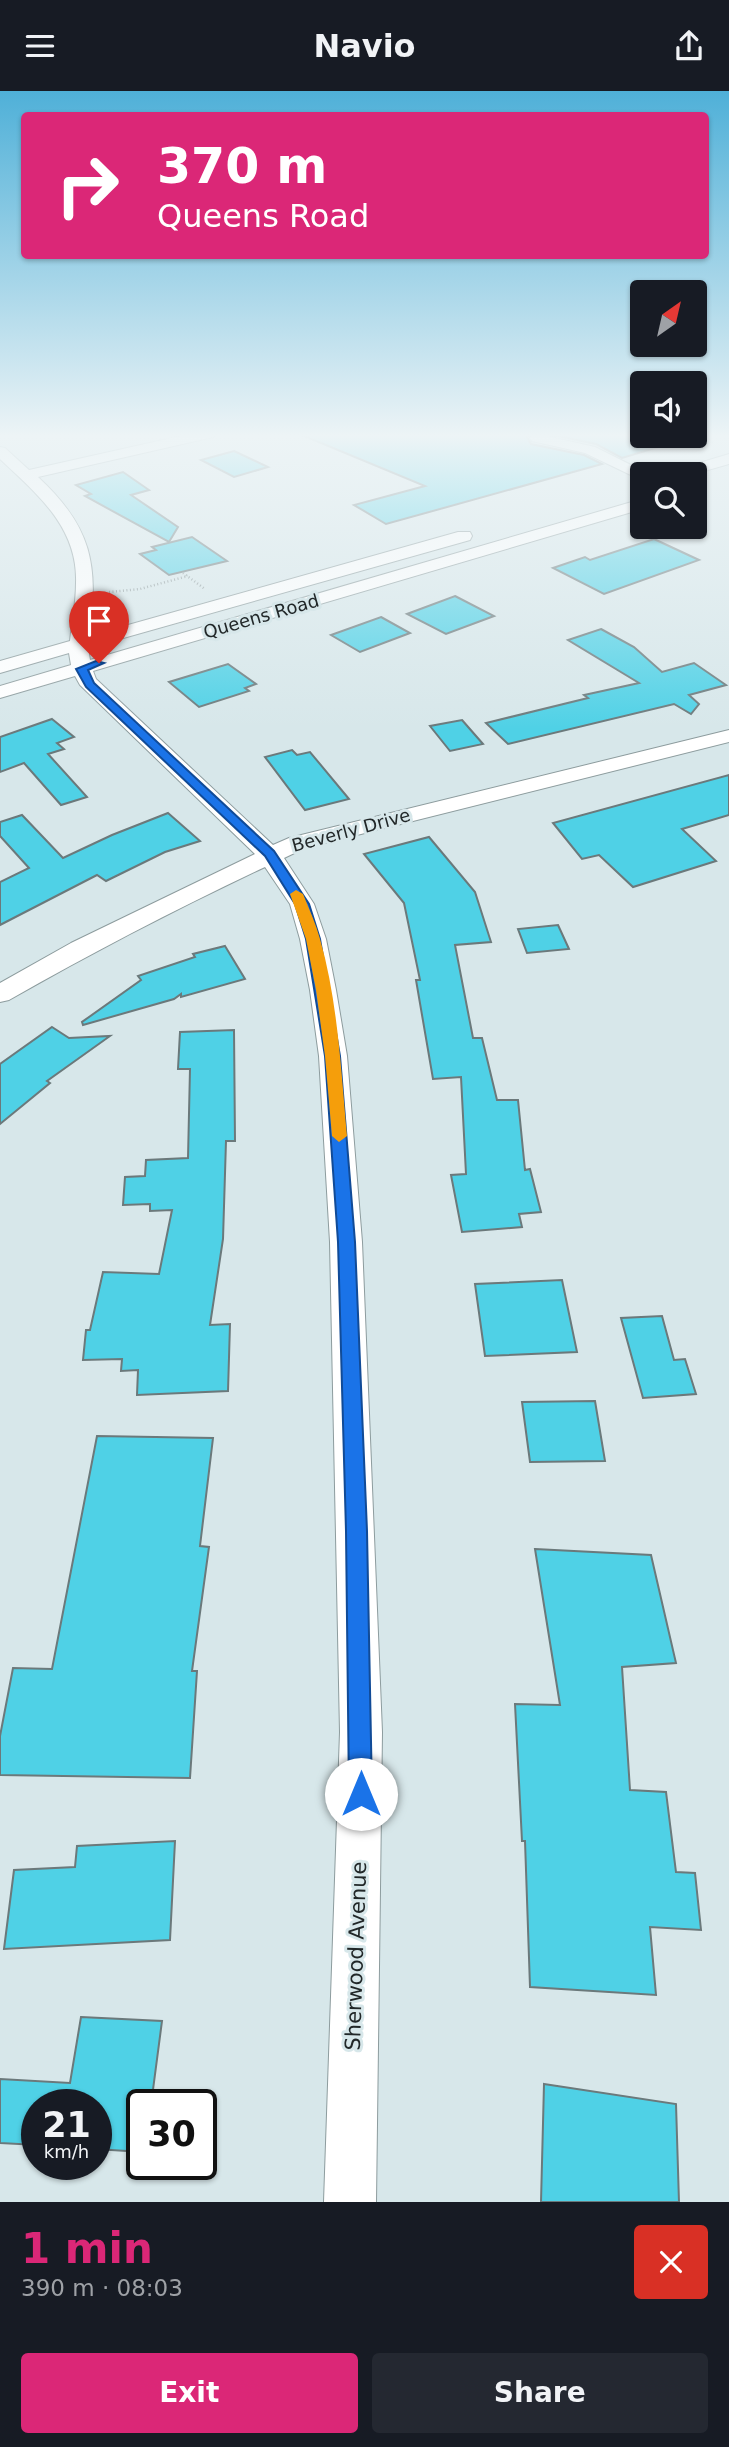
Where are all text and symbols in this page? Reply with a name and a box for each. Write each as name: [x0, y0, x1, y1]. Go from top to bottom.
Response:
icon: menu: [21, 27, 59, 65]
text: Navio: [313, 27, 416, 65]
icon: share: [670, 27, 708, 65]
text: 370 m: [157, 138, 327, 195]
icon: right: [42, 140, 133, 231]
text: Queens Road: [157, 197, 369, 235]
north arrow: [630, 280, 707, 357]
map controls: [630, 280, 707, 539]
button: sound: [630, 371, 707, 448]
button: search: [630, 462, 707, 539]
street label: Queens Road: [201, 589, 321, 643]
pin: [69, 591, 129, 663]
icon: arrive: [80, 602, 118, 640]
street label: Beverly Drive: [289, 804, 413, 856]
position arrow: [324, 1757, 398, 1831]
street label: Sherwood Avenue: [341, 1861, 371, 2051]
speed limit sign: 30: [126, 2089, 217, 2180]
text: 21: [42, 2105, 91, 2145]
text: km/h: [44, 2141, 89, 2162]
text: 1 min: [21, 2224, 153, 2273]
button: close: [634, 2225, 708, 2299]
text: 390 m · 08:03: [21, 2275, 183, 2301]
button: Exit: [21, 2353, 358, 2433]
button: Share: [372, 2353, 708, 2433]

